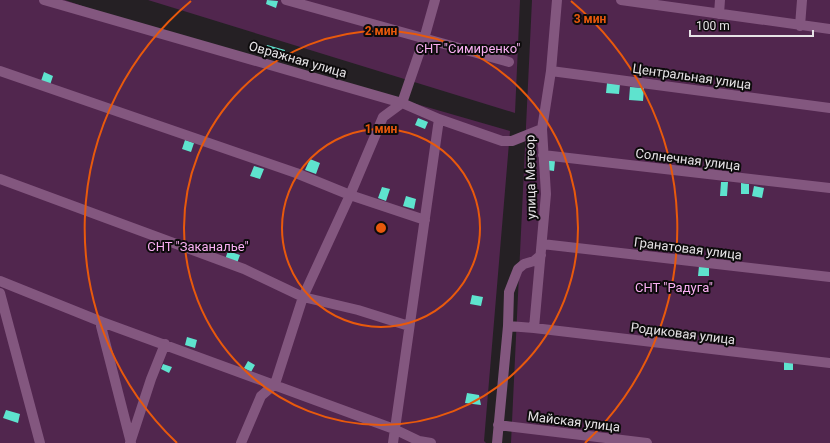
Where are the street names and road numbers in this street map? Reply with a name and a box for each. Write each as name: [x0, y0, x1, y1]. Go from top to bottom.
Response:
street label: Овражная улица: [247, 38, 349, 81]
street label: Центральная улица: [632, 61, 752, 92]
street label: улица Метеор: [522, 135, 539, 219]
street label: Солнечная улица: [635, 146, 741, 173]
street label: Гранатовая улица: [633, 234, 743, 263]
street label: Родиковая улица: [630, 320, 736, 347]
street label: Майская улица: [527, 408, 621, 435]

